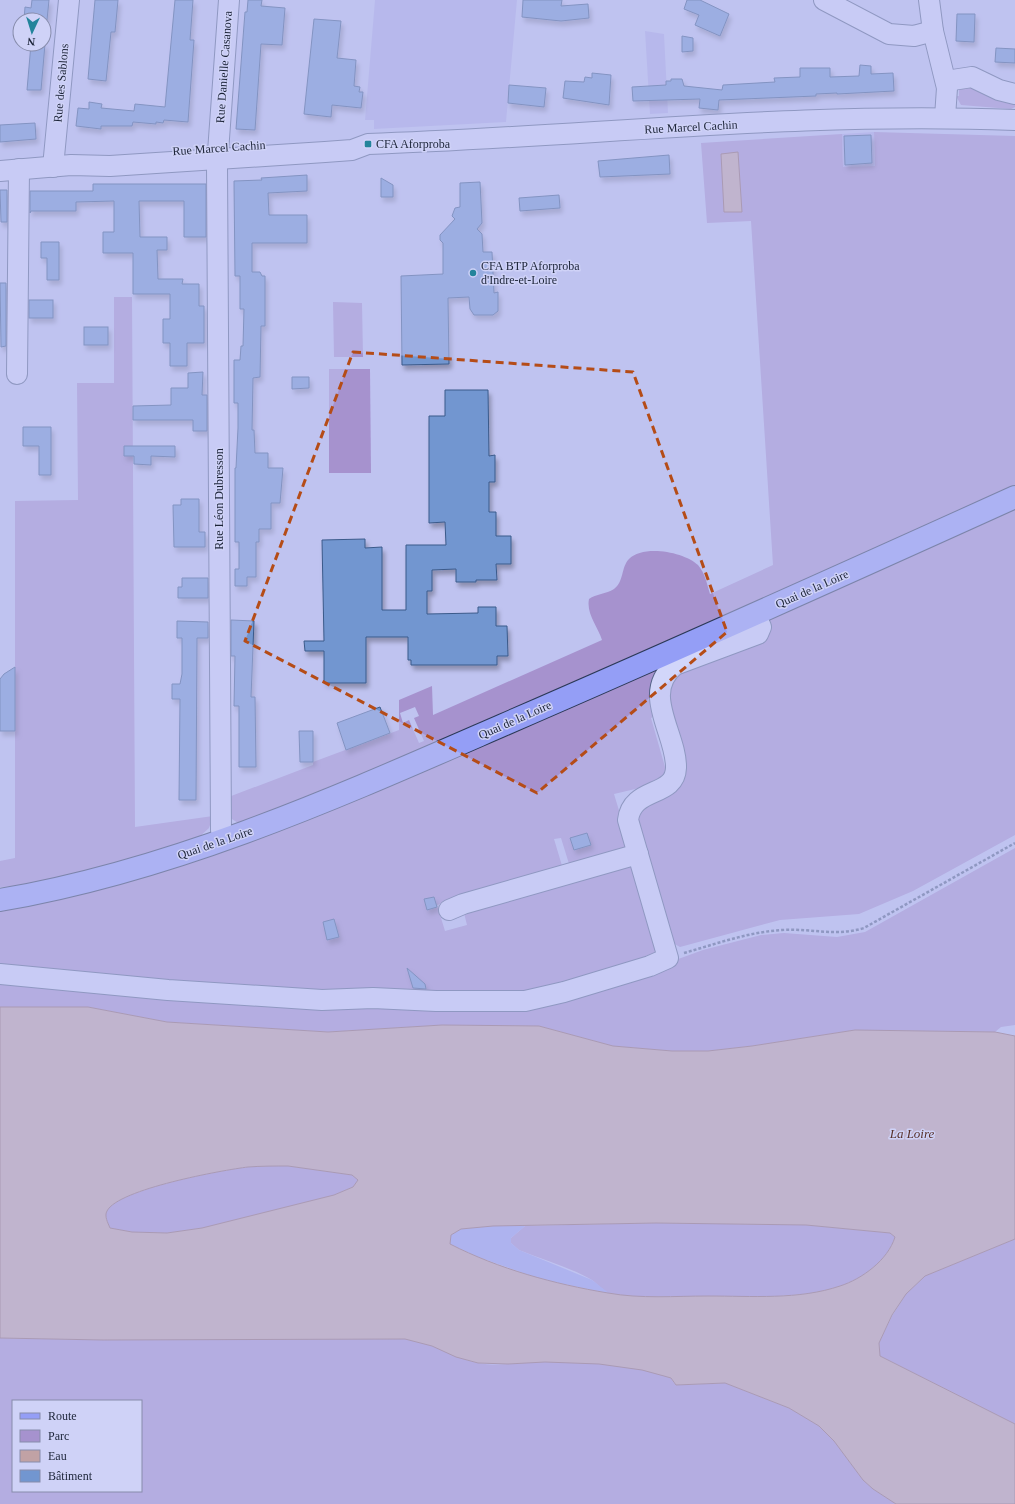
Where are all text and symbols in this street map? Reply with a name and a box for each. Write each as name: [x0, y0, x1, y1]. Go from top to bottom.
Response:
street label: Rue Danielle Casanova: [213, 10, 235, 124]
north arrow: [12, 12, 52, 52]
text: N: [27, 36, 36, 48]
street label: Rue des Sablons: [51, 43, 71, 123]
street label: Rue Marcel Cachin: [644, 118, 738, 136]
place label: CFA Aforproba: [376, 137, 451, 151]
street label: Rue Marcel Cachin: [172, 138, 266, 158]
marker: CFA Aforproba: [363, 139, 373, 149]
place label: CFA BTP Aforproba d'Indre-et-Loire: [481, 259, 580, 287]
marker: CFA BTP Aforproba d'Indre-et-Loire: [468, 268, 478, 278]
street label: Rue Léon Dubresson: [212, 448, 226, 550]
street label: Quai de la Loire: [773, 567, 851, 611]
street label: Quai de la Loire: [476, 698, 554, 742]
street label: Quai de la Loire: [176, 824, 254, 862]
water label: La Loire: [889, 1126, 935, 1141]
legend: [12, 1400, 142, 1492]
text: Route: [48, 1409, 77, 1423]
text: Parc: [48, 1429, 69, 1443]
text: Eau: [48, 1449, 67, 1463]
text: Bâtiment: [48, 1469, 93, 1483]

